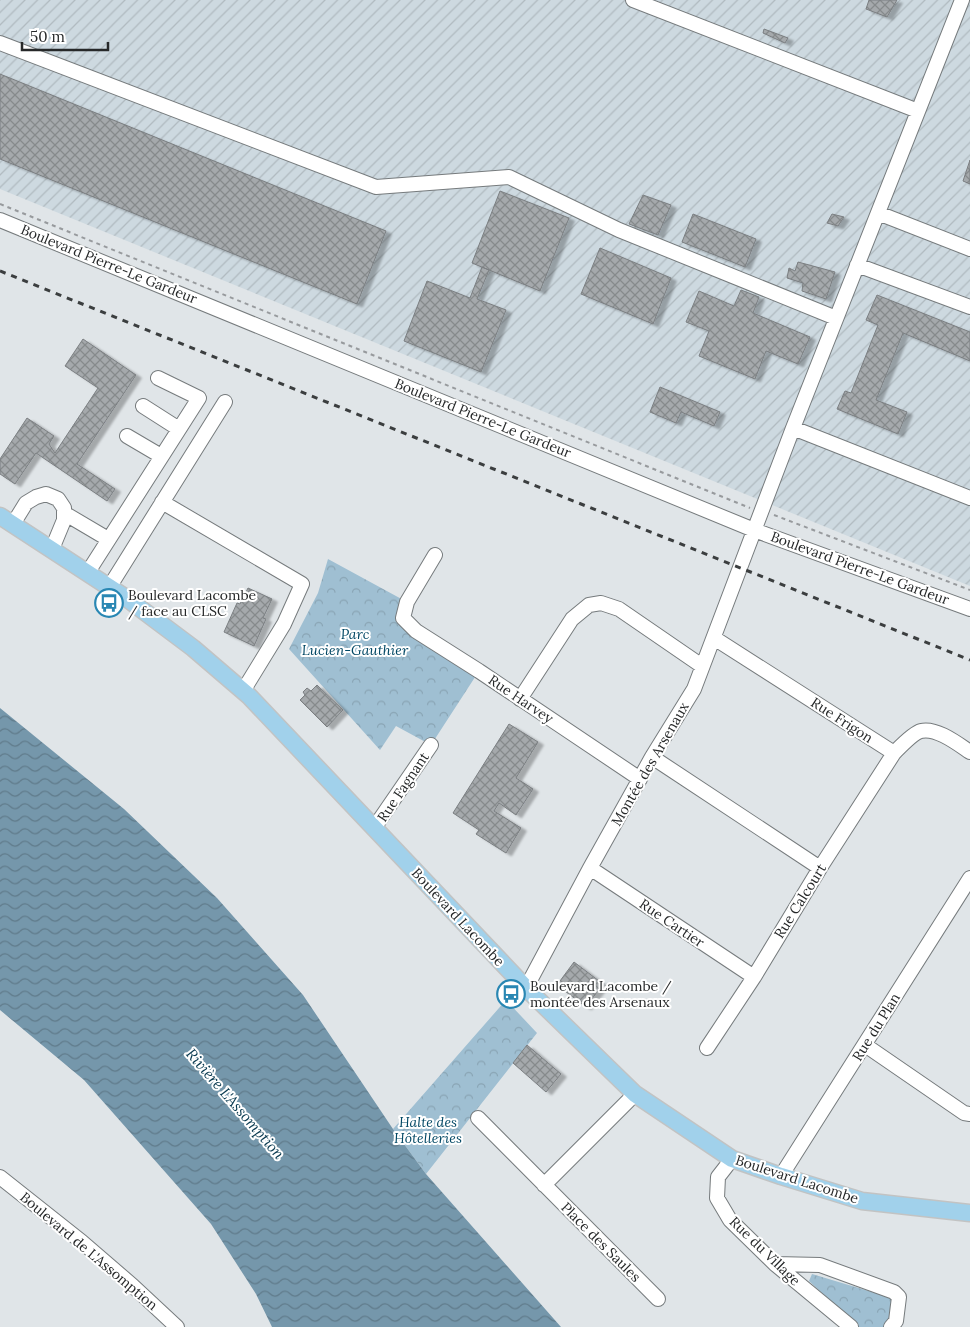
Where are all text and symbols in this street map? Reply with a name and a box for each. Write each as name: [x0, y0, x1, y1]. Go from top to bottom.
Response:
scale bar: [22, 20, 109, 52]
text: 50 m: [30, 27, 65, 46]
street label: Boulevard Pierre-Le Gardeur: [18, 220, 200, 308]
street label: Boulevard Pierre-Le Gardeur: [392, 374, 574, 462]
street label: Boulevard Pierre-Le Gardeur: [768, 527, 952, 609]
place label: Boulevard Lacombe / face au CLSC: [128, 586, 257, 620]
bus stop icon: Boulevard Lacombe / face au CLSC: [94, 588, 124, 618]
park label: Parc Lucien-Gauthier: [302, 625, 409, 659]
street label: Rue Harvey: [485, 671, 557, 728]
street label: Rue Frigon: [808, 693, 877, 747]
street label: Montée des Arsenaux: [607, 698, 693, 829]
street label: Rue Fagnant: [373, 748, 433, 825]
street label: Rue Calcourt: [770, 860, 830, 942]
street label: Boulevard Lacombe: [408, 864, 509, 970]
street label: Rue Cartier: [636, 895, 708, 951]
place label: Boulevard Lacombe / montée des Arsenaux: [530, 977, 672, 1011]
bus stop icon: Boulevard Lacombe / montée des Arsenaux: [496, 979, 526, 1009]
street label: Rue du Plan: [848, 989, 904, 1064]
water label: Rivière L'Assomption: [182, 1044, 289, 1163]
park label: Halte des Hôtelleries: [394, 1113, 462, 1147]
street label: Boulevard Lacombe: [733, 1151, 861, 1207]
street label: Boulevard de L'Assomption: [16, 1188, 162, 1314]
street label: Place des Saules: [557, 1198, 645, 1286]
street label: Rue du Village: [726, 1213, 805, 1290]

